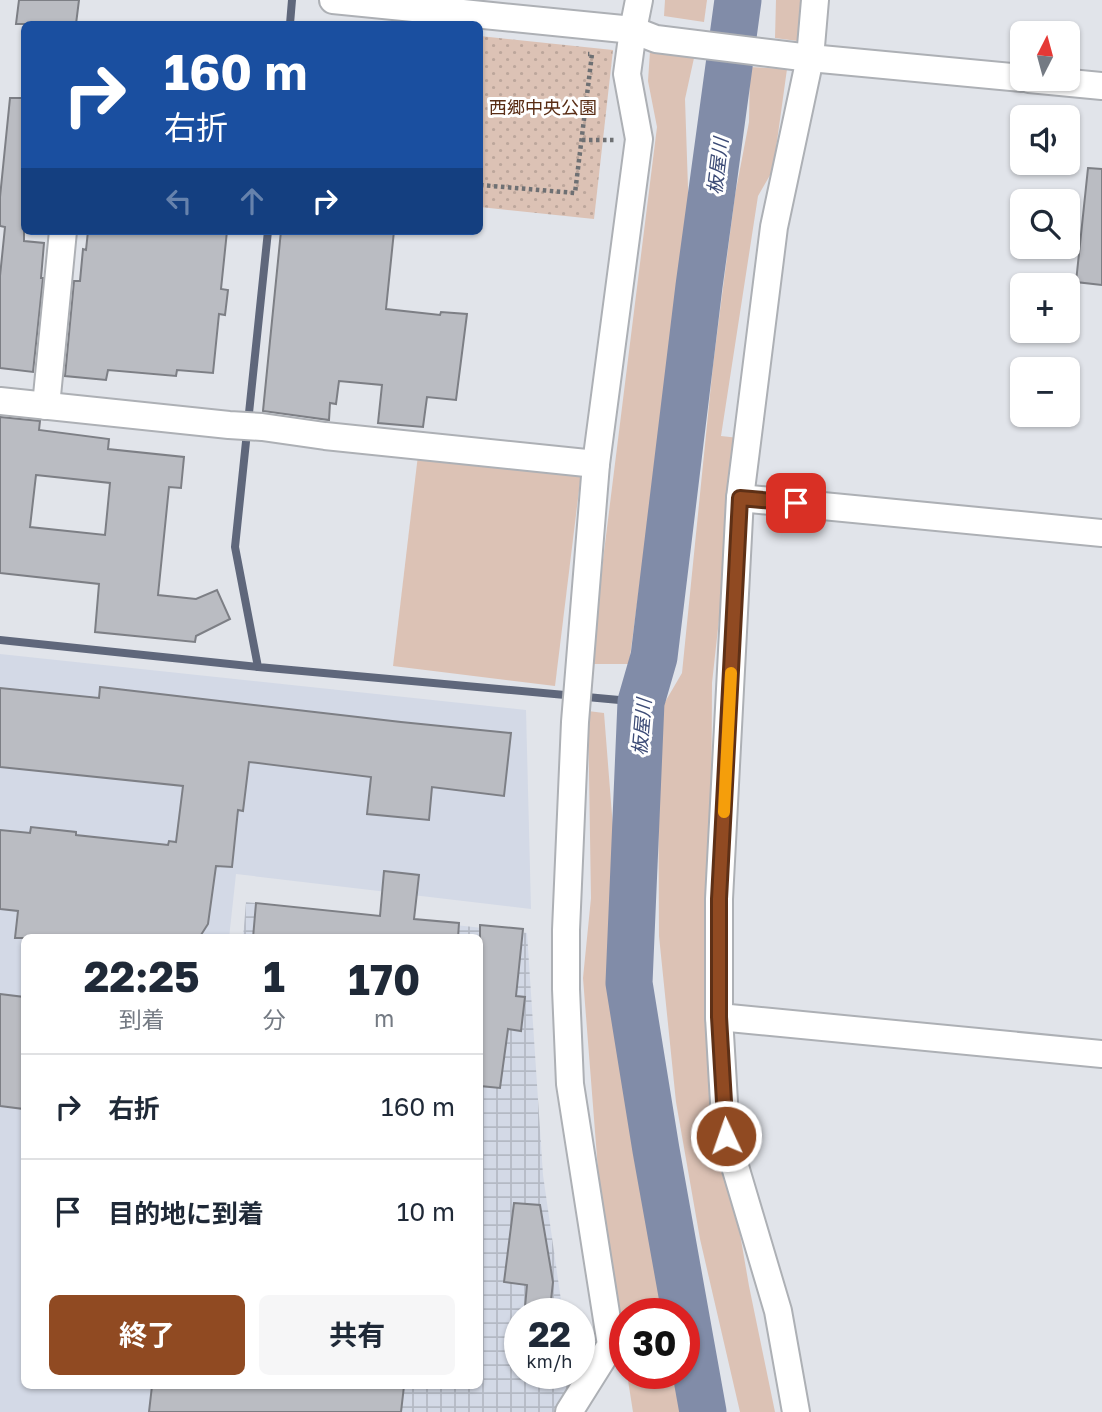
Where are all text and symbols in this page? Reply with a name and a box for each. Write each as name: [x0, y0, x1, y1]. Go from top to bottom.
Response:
north arrow: [1010, 21, 1080, 91]
map controls: [1010, 21, 1080, 427]
text: 160 m: [164, 42, 307, 101]
icon: right: [49, 49, 140, 140]
park label: 西郷中央公園: [489, 96, 597, 118]
button: sound: [1010, 105, 1080, 175]
text: 右折: [164, 108, 228, 146]
water label: 板屋川: [702, 134, 732, 196]
icon: left: [160, 182, 198, 220]
icon: ahead: [233, 182, 271, 220]
icon: right: [306, 182, 344, 220]
button: search: [1010, 189, 1080, 259]
button: +: [1010, 273, 1080, 343]
button: −: [1010, 357, 1080, 427]
pin: [766, 473, 826, 533]
icon: arrive: [777, 484, 815, 522]
water label: 板屋川: [627, 696, 655, 756]
text: 22:25: [84, 951, 200, 1001]
text: 1: [263, 951, 285, 1001]
text: 170: [348, 954, 420, 1004]
text: m: [374, 1004, 394, 1032]
text: 到着: [119, 1005, 165, 1033]
text: 分: [263, 1005, 286, 1033]
icon: right: [49, 1088, 87, 1126]
text: 160 m: [381, 1091, 455, 1122]
text: 右折: [108, 1093, 160, 1124]
position arrow: [689, 1099, 763, 1173]
icon: arrive: [49, 1193, 87, 1231]
text: 10 m: [397, 1196, 455, 1227]
text: 目的地に到着: [108, 1198, 264, 1229]
button: 終了: [49, 1295, 245, 1375]
button: 共有: [259, 1295, 455, 1375]
speed limit sign: 30: [609, 1298, 700, 1389]
text: 22: [528, 1313, 571, 1355]
text: km/h: [527, 1350, 572, 1372]

